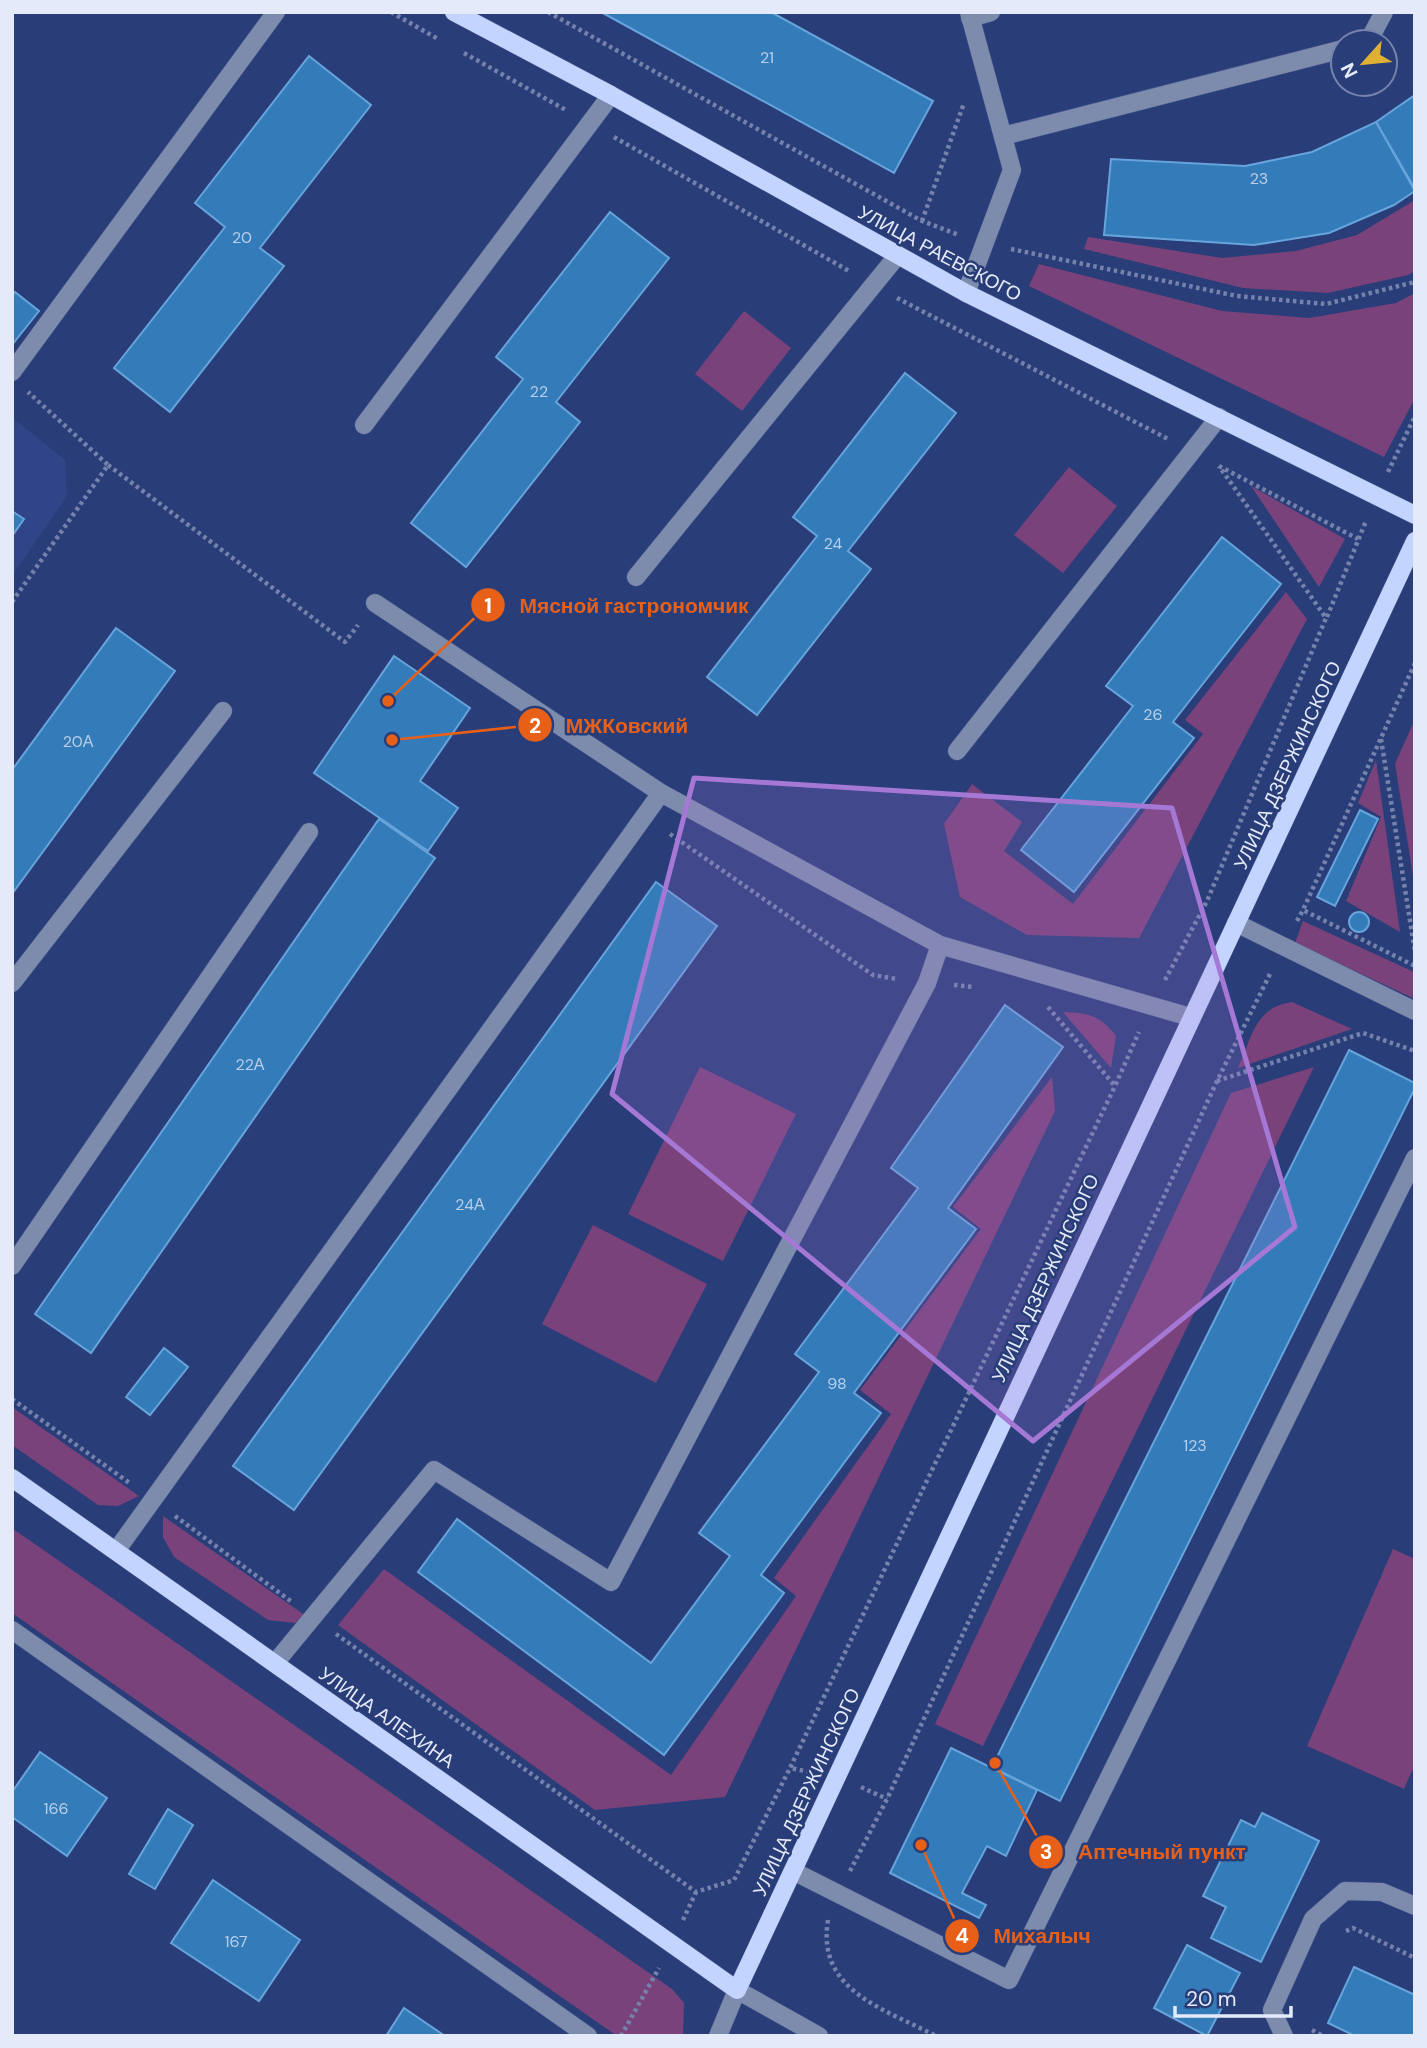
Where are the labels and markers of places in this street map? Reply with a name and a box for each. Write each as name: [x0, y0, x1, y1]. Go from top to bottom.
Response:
callout: Мясной гастрономчик: [471, 584, 763, 626]
callout: МЖКовский: [517, 704, 703, 746]
callout: Аптечный пункт: [1029, 1831, 1260, 1873]
callout: Михалыч: [944, 1915, 1104, 1957]

